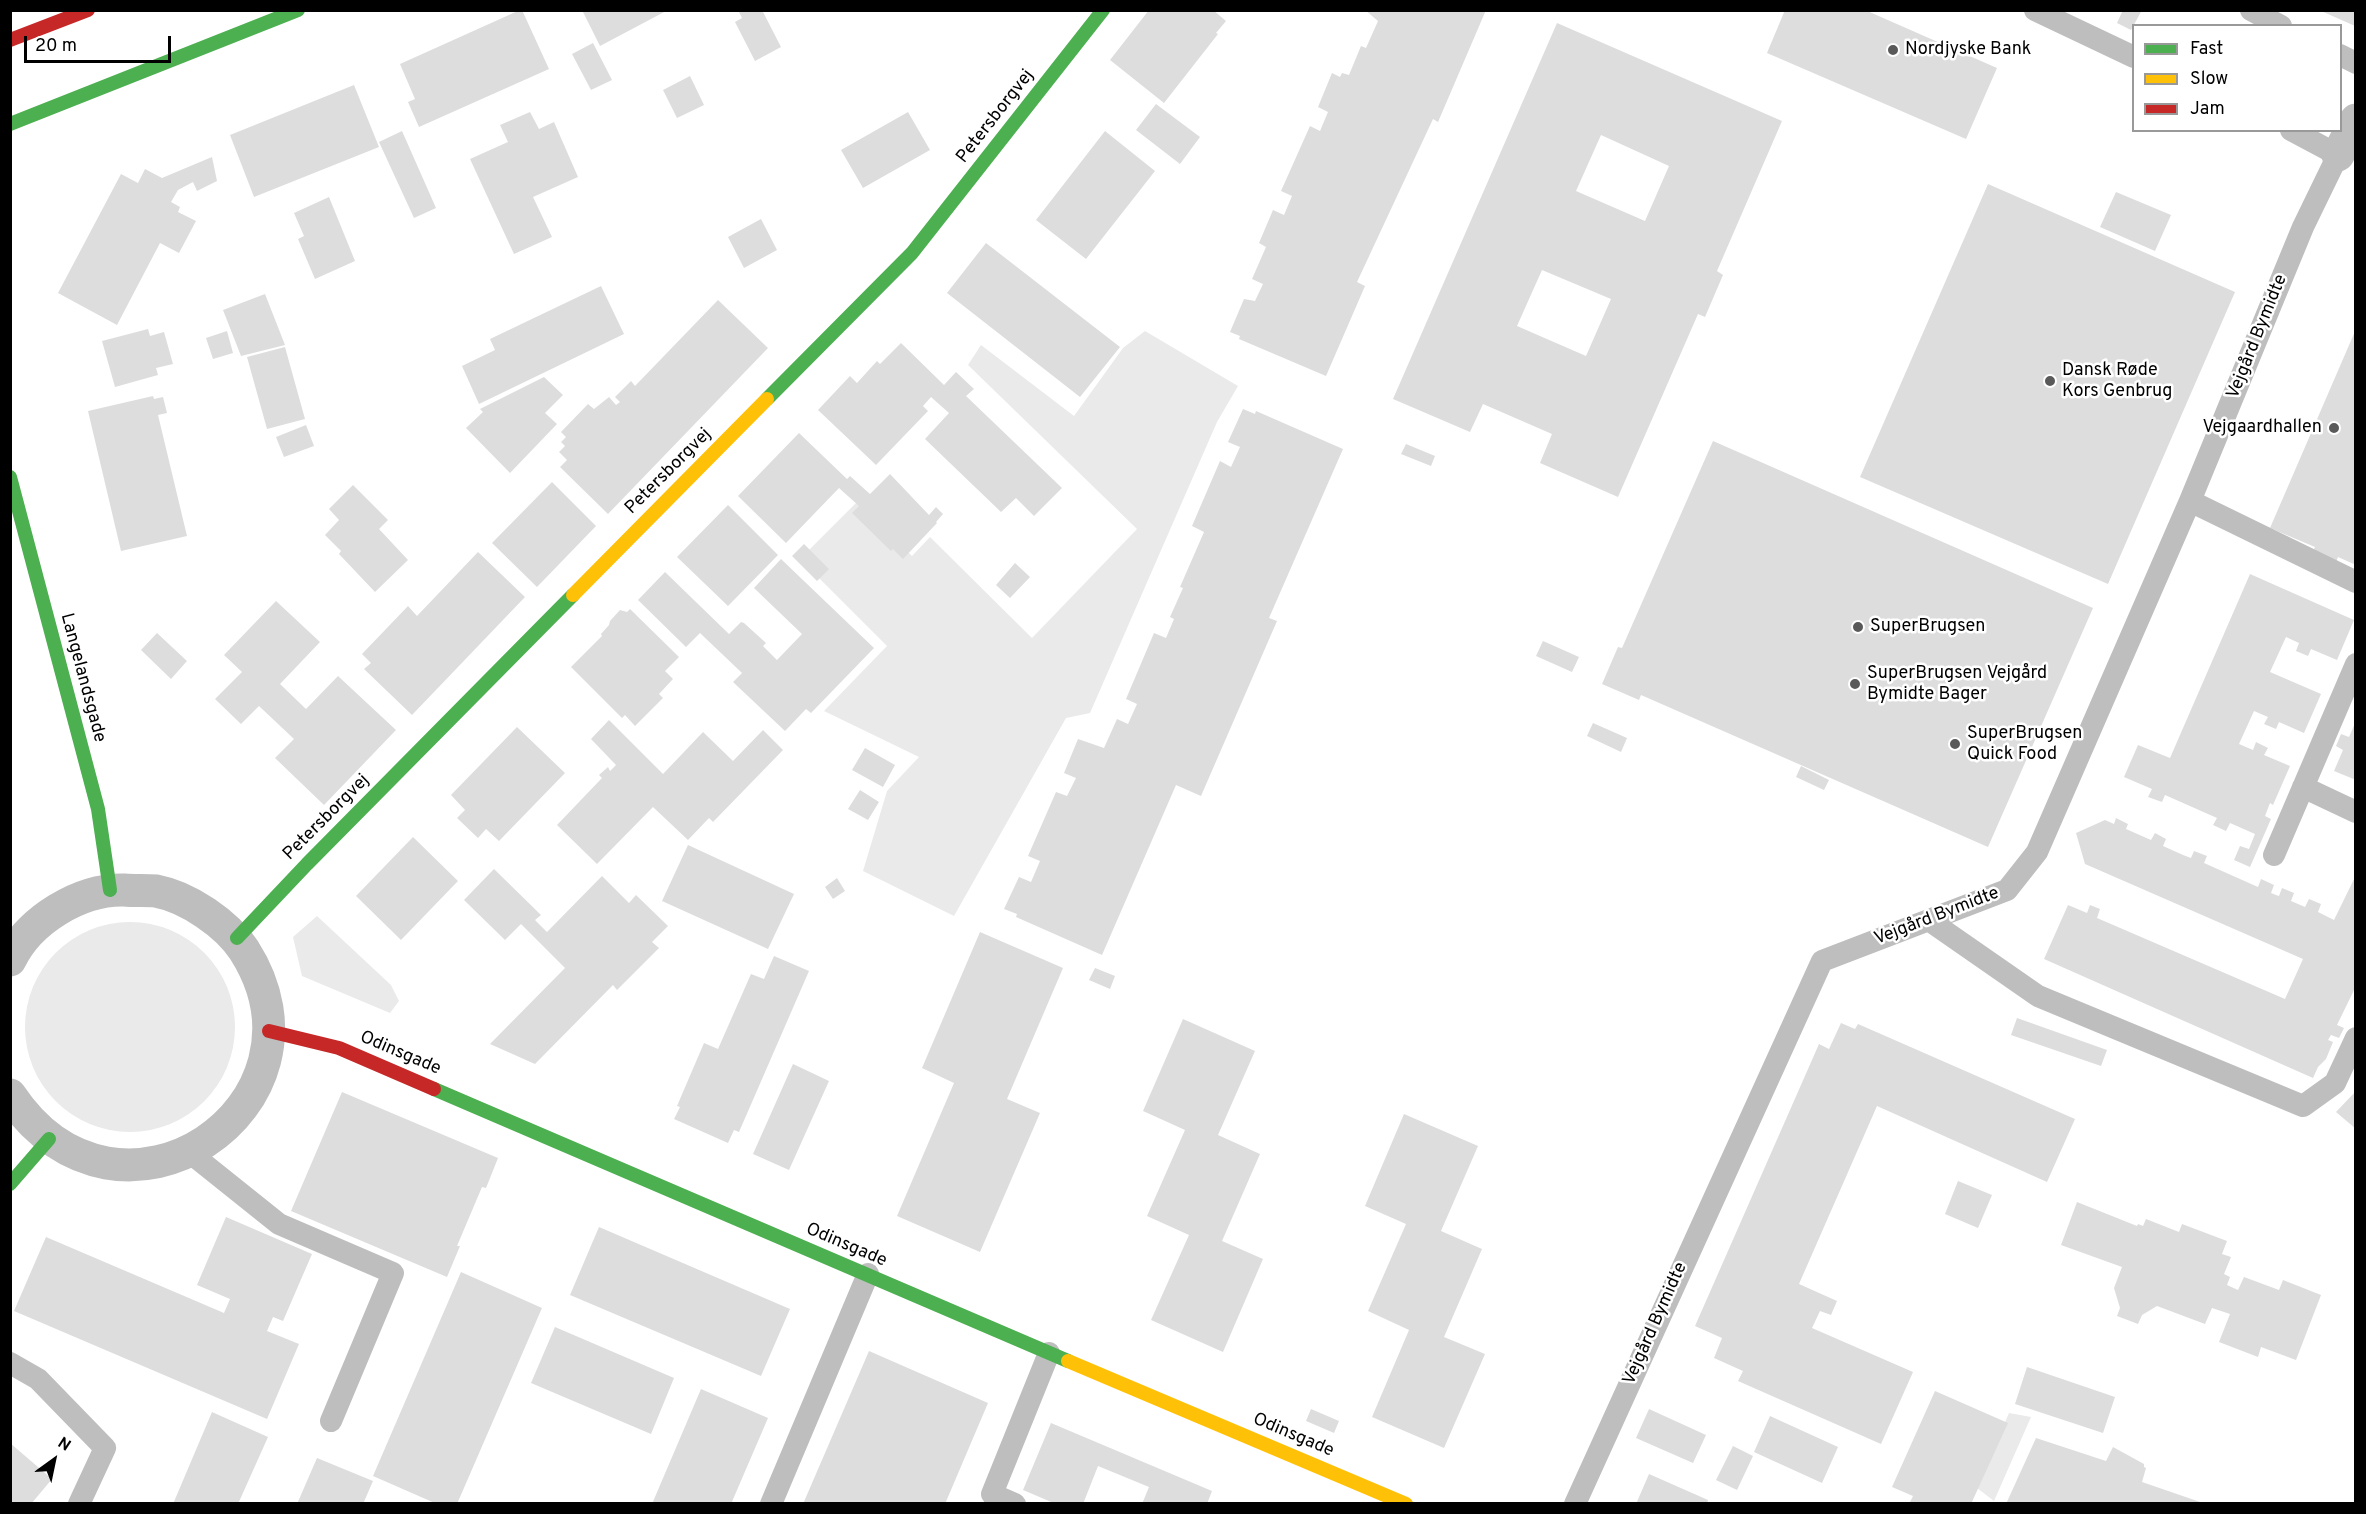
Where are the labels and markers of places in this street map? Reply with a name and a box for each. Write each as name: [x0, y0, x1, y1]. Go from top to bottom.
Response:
place label: Nordjyske Bank: [1905, 39, 2031, 61]
marker: Nordjyske Bank: [1886, 43, 1900, 57]
place label: Dansk Røde Kors Genbrug: [2062, 360, 2172, 403]
marker: Dansk Røde Kors Genbrug: [2043, 374, 2057, 388]
place label: Vejgaardhallen: [2202, 417, 2322, 439]
marker: Vejgaardhallen: [2327, 421, 2341, 435]
place label: SuperBrugsen: [1870, 616, 1985, 638]
marker: SuperBrugsen: [1851, 620, 1865, 634]
place label: SuperBrugsen Vejgård Bymidte Bager: [1867, 663, 2047, 706]
marker: SuperBrugsen Vejgård Bymidte Bager: [1848, 677, 1862, 691]
place label: SuperBrugsen Quick Food: [1967, 723, 2082, 766]
marker: SuperBrugsen Quick Food: [1948, 737, 1962, 751]

